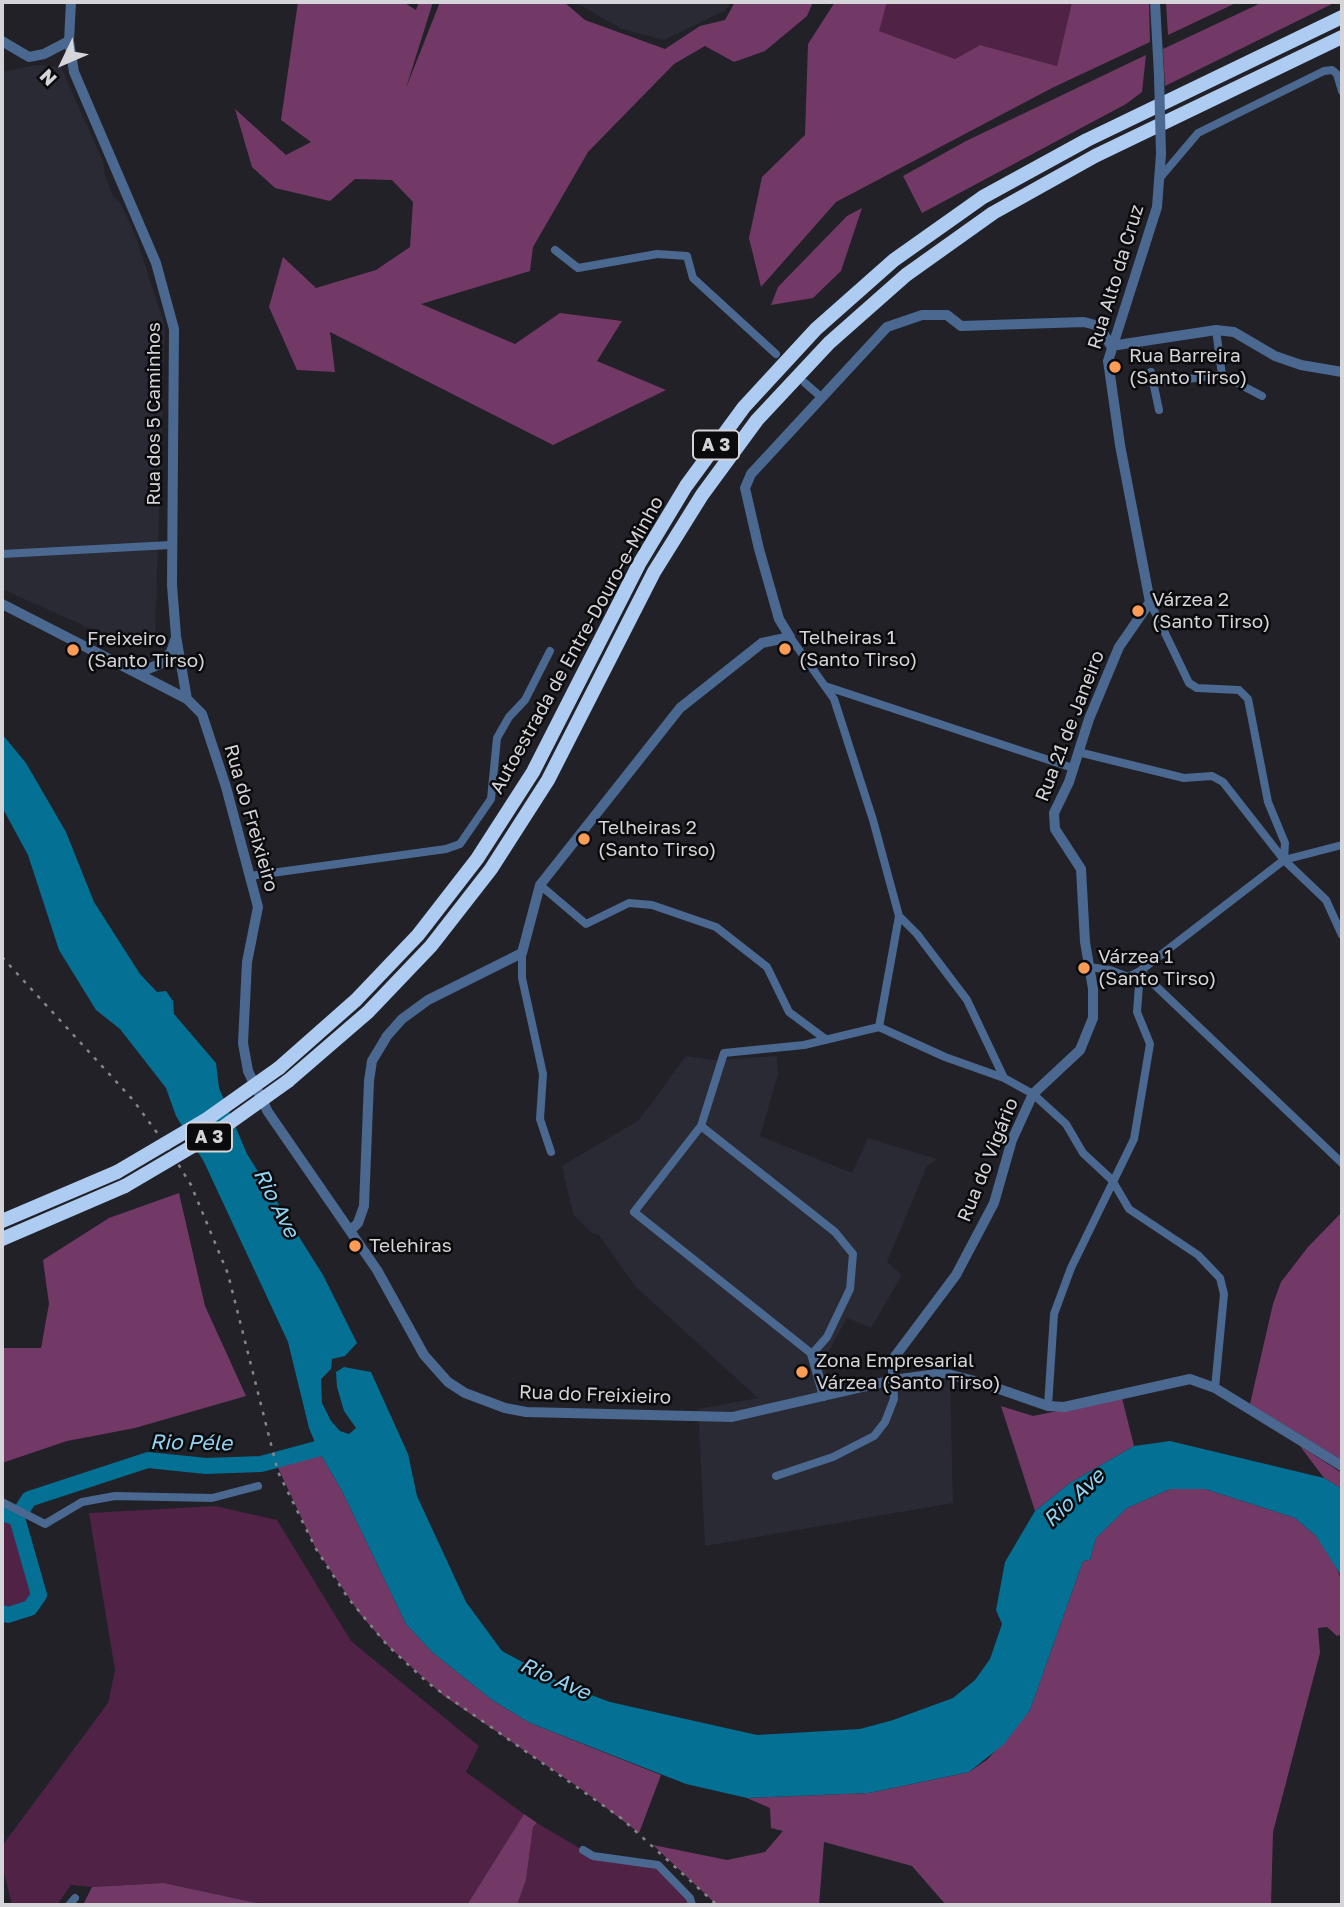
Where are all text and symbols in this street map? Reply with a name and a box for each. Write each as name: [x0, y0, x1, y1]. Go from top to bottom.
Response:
north arrow: [28, 28, 98, 98]
text: N: [34, 65, 61, 91]
street label: Rua Alto da Cruz: [1083, 202, 1149, 352]
street label: Rua dos 5 Caminhos: [143, 322, 165, 506]
place label: Rua Barreira (Santo Tirso): [1129, 345, 1247, 389]
marker: Rua Barreira (Santo Tirso): [1107, 359, 1123, 375]
road number: A 3: [693, 430, 739, 460]
street label: Autoestrada de Entre-Douro-e-Minho: [485, 492, 669, 798]
place label: Várzea 2 (Santo Tirso): [1152, 589, 1270, 633]
marker: Várzea 2 (Santo Tirso): [1130, 603, 1146, 619]
place label: Telheiras 1 (Santo Tirso): [799, 627, 917, 671]
place label: Freixeiro (Santo Tirso): [87, 628, 205, 672]
marker: Telheiras 1 (Santo Tirso): [777, 641, 793, 657]
marker: Freixeiro (Santo Tirso): [65, 642, 81, 658]
street label: Rua 21 de Janeiro: [1031, 647, 1109, 805]
street label: Rua do Freixieiro: [219, 742, 283, 894]
place label: Telheiras 2 (Santo Tirso): [598, 817, 716, 861]
marker: Telheiras 2 (Santo Tirso): [576, 831, 592, 847]
place label: Várzea 1 (Santo Tirso): [1098, 946, 1216, 990]
marker: Várzea 1 (Santo Tirso): [1076, 960, 1092, 976]
street label: Rua do Vigário: [953, 1095, 1023, 1225]
road number: A 3: [186, 1122, 232, 1152]
water label: Rio Ave: [248, 1164, 304, 1242]
place label: Telehiras: [369, 1235, 452, 1257]
marker: Telehiras: [347, 1238, 363, 1254]
place label: Zona Empresarial Várzea (Santo Tirso): [816, 1350, 1000, 1394]
marker: Zona Empresarial Várzea (Santo Tirso): [794, 1364, 810, 1380]
street label: Rua do Freixieiro: [519, 1381, 671, 1409]
water label: Rio Péle: [150, 1430, 232, 1456]
water label: Rio Ave: [1038, 1464, 1110, 1532]
water label: Rio Ave: [516, 1652, 594, 1706]

